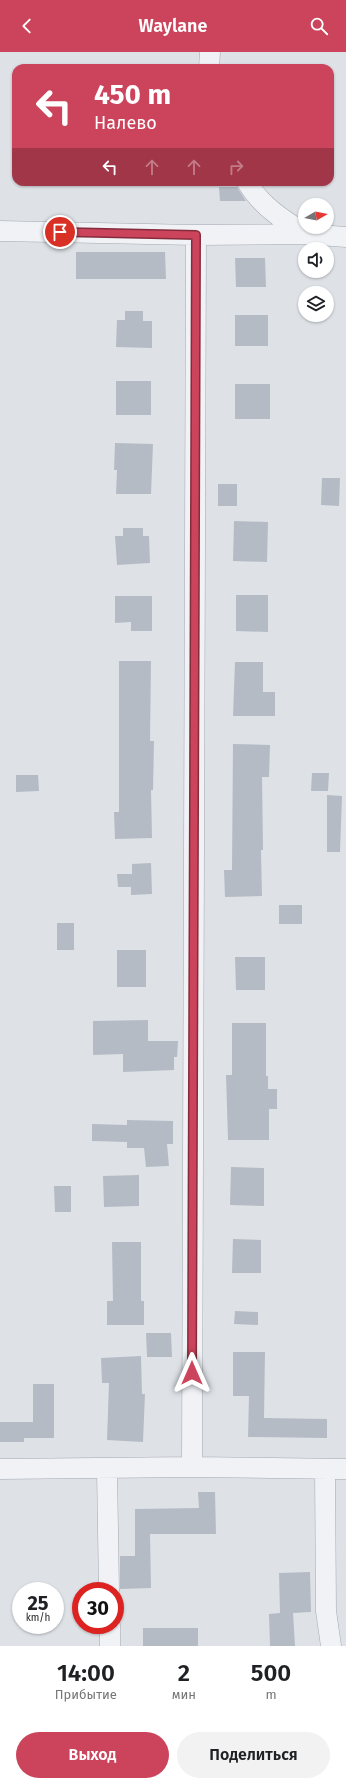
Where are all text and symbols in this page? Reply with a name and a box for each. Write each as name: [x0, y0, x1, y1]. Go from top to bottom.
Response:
icon: back: [16, 15, 38, 37]
text: Waylane: [139, 15, 207, 37]
icon: search: [308, 15, 330, 37]
text: 450 m: [94, 78, 171, 111]
icon: left: [28, 80, 80, 132]
text: Налево: [94, 112, 157, 134]
icon: left: [99, 156, 121, 178]
icon: ahead: [141, 156, 163, 178]
icon: ahead: [183, 156, 205, 178]
icon: right: [225, 156, 247, 178]
north arrow: [298, 198, 334, 234]
map controls: [298, 198, 334, 322]
pin: [43, 215, 77, 249]
icon: arrive: [49, 221, 71, 243]
button: sound: [298, 242, 334, 278]
button: layers: [298, 286, 334, 322]
position arrow: [171, 1352, 213, 1394]
speed limit sign: 30: [72, 1582, 124, 1634]
text: 25: [27, 1591, 49, 1615]
text: km/h: [26, 1612, 50, 1624]
text: 14:00: [57, 1659, 115, 1687]
text: 2: [178, 1659, 190, 1687]
text: 500: [251, 1659, 291, 1687]
text: Прибытие: [55, 1687, 117, 1702]
text: мин: [172, 1687, 196, 1702]
text: m: [265, 1687, 277, 1702]
button: Выход: [16, 1732, 169, 1778]
button: Поделиться: [177, 1732, 330, 1778]

